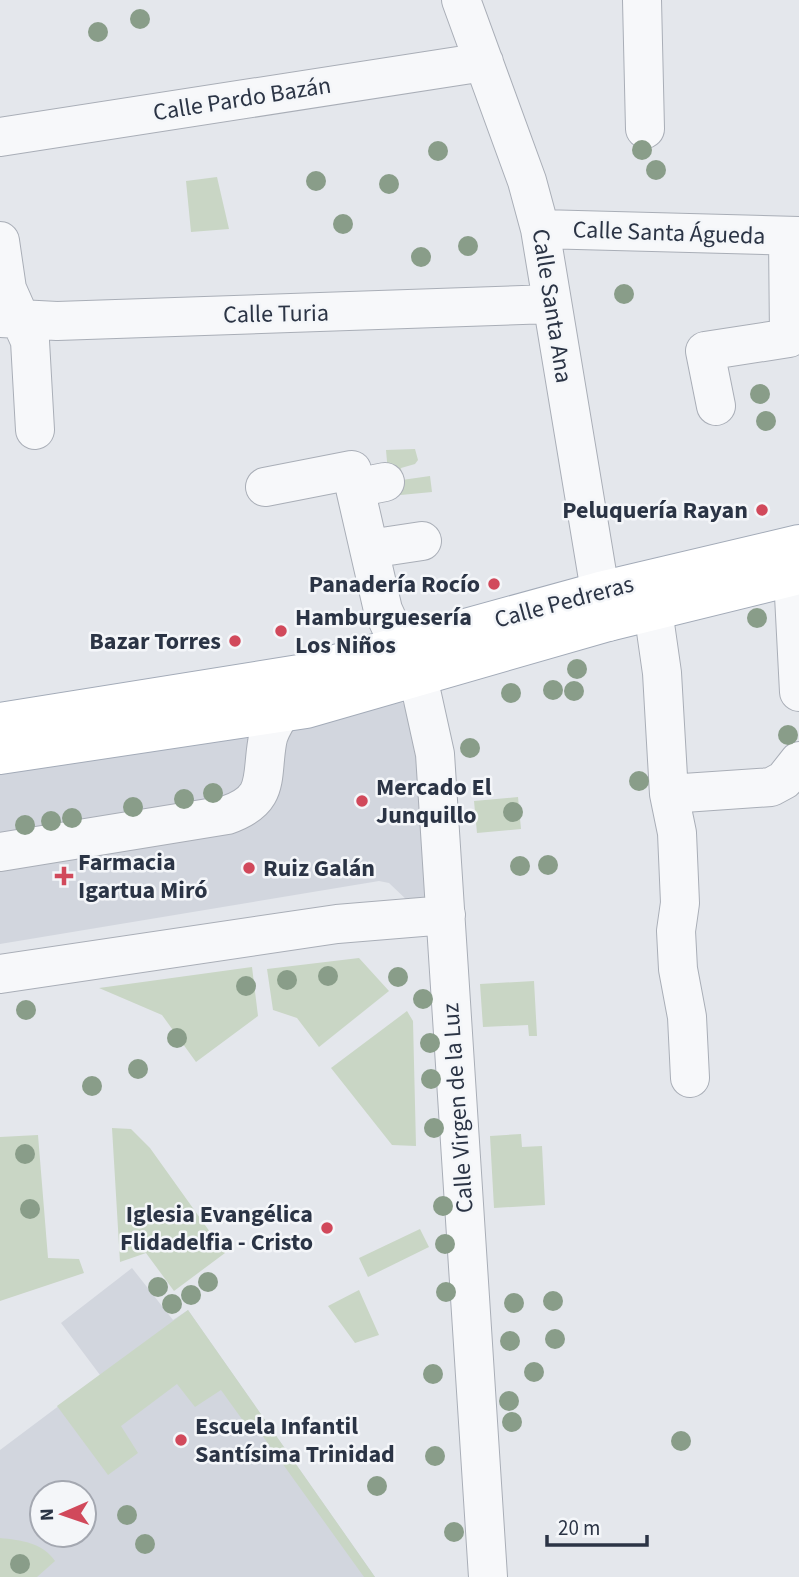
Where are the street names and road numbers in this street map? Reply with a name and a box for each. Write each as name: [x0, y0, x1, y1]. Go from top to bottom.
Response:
street label: Calle Pardo Bazán: [151, 68, 333, 130]
street label: Calle Santa Águeda: [572, 212, 766, 254]
street label: Calle Santa Ana: [523, 226, 581, 386]
street label: Calle Turia: [223, 296, 329, 332]
street label: Calle Pedreras: [490, 567, 638, 637]
street label: Calle Virgen de la Luz: [433, 1002, 483, 1214]

